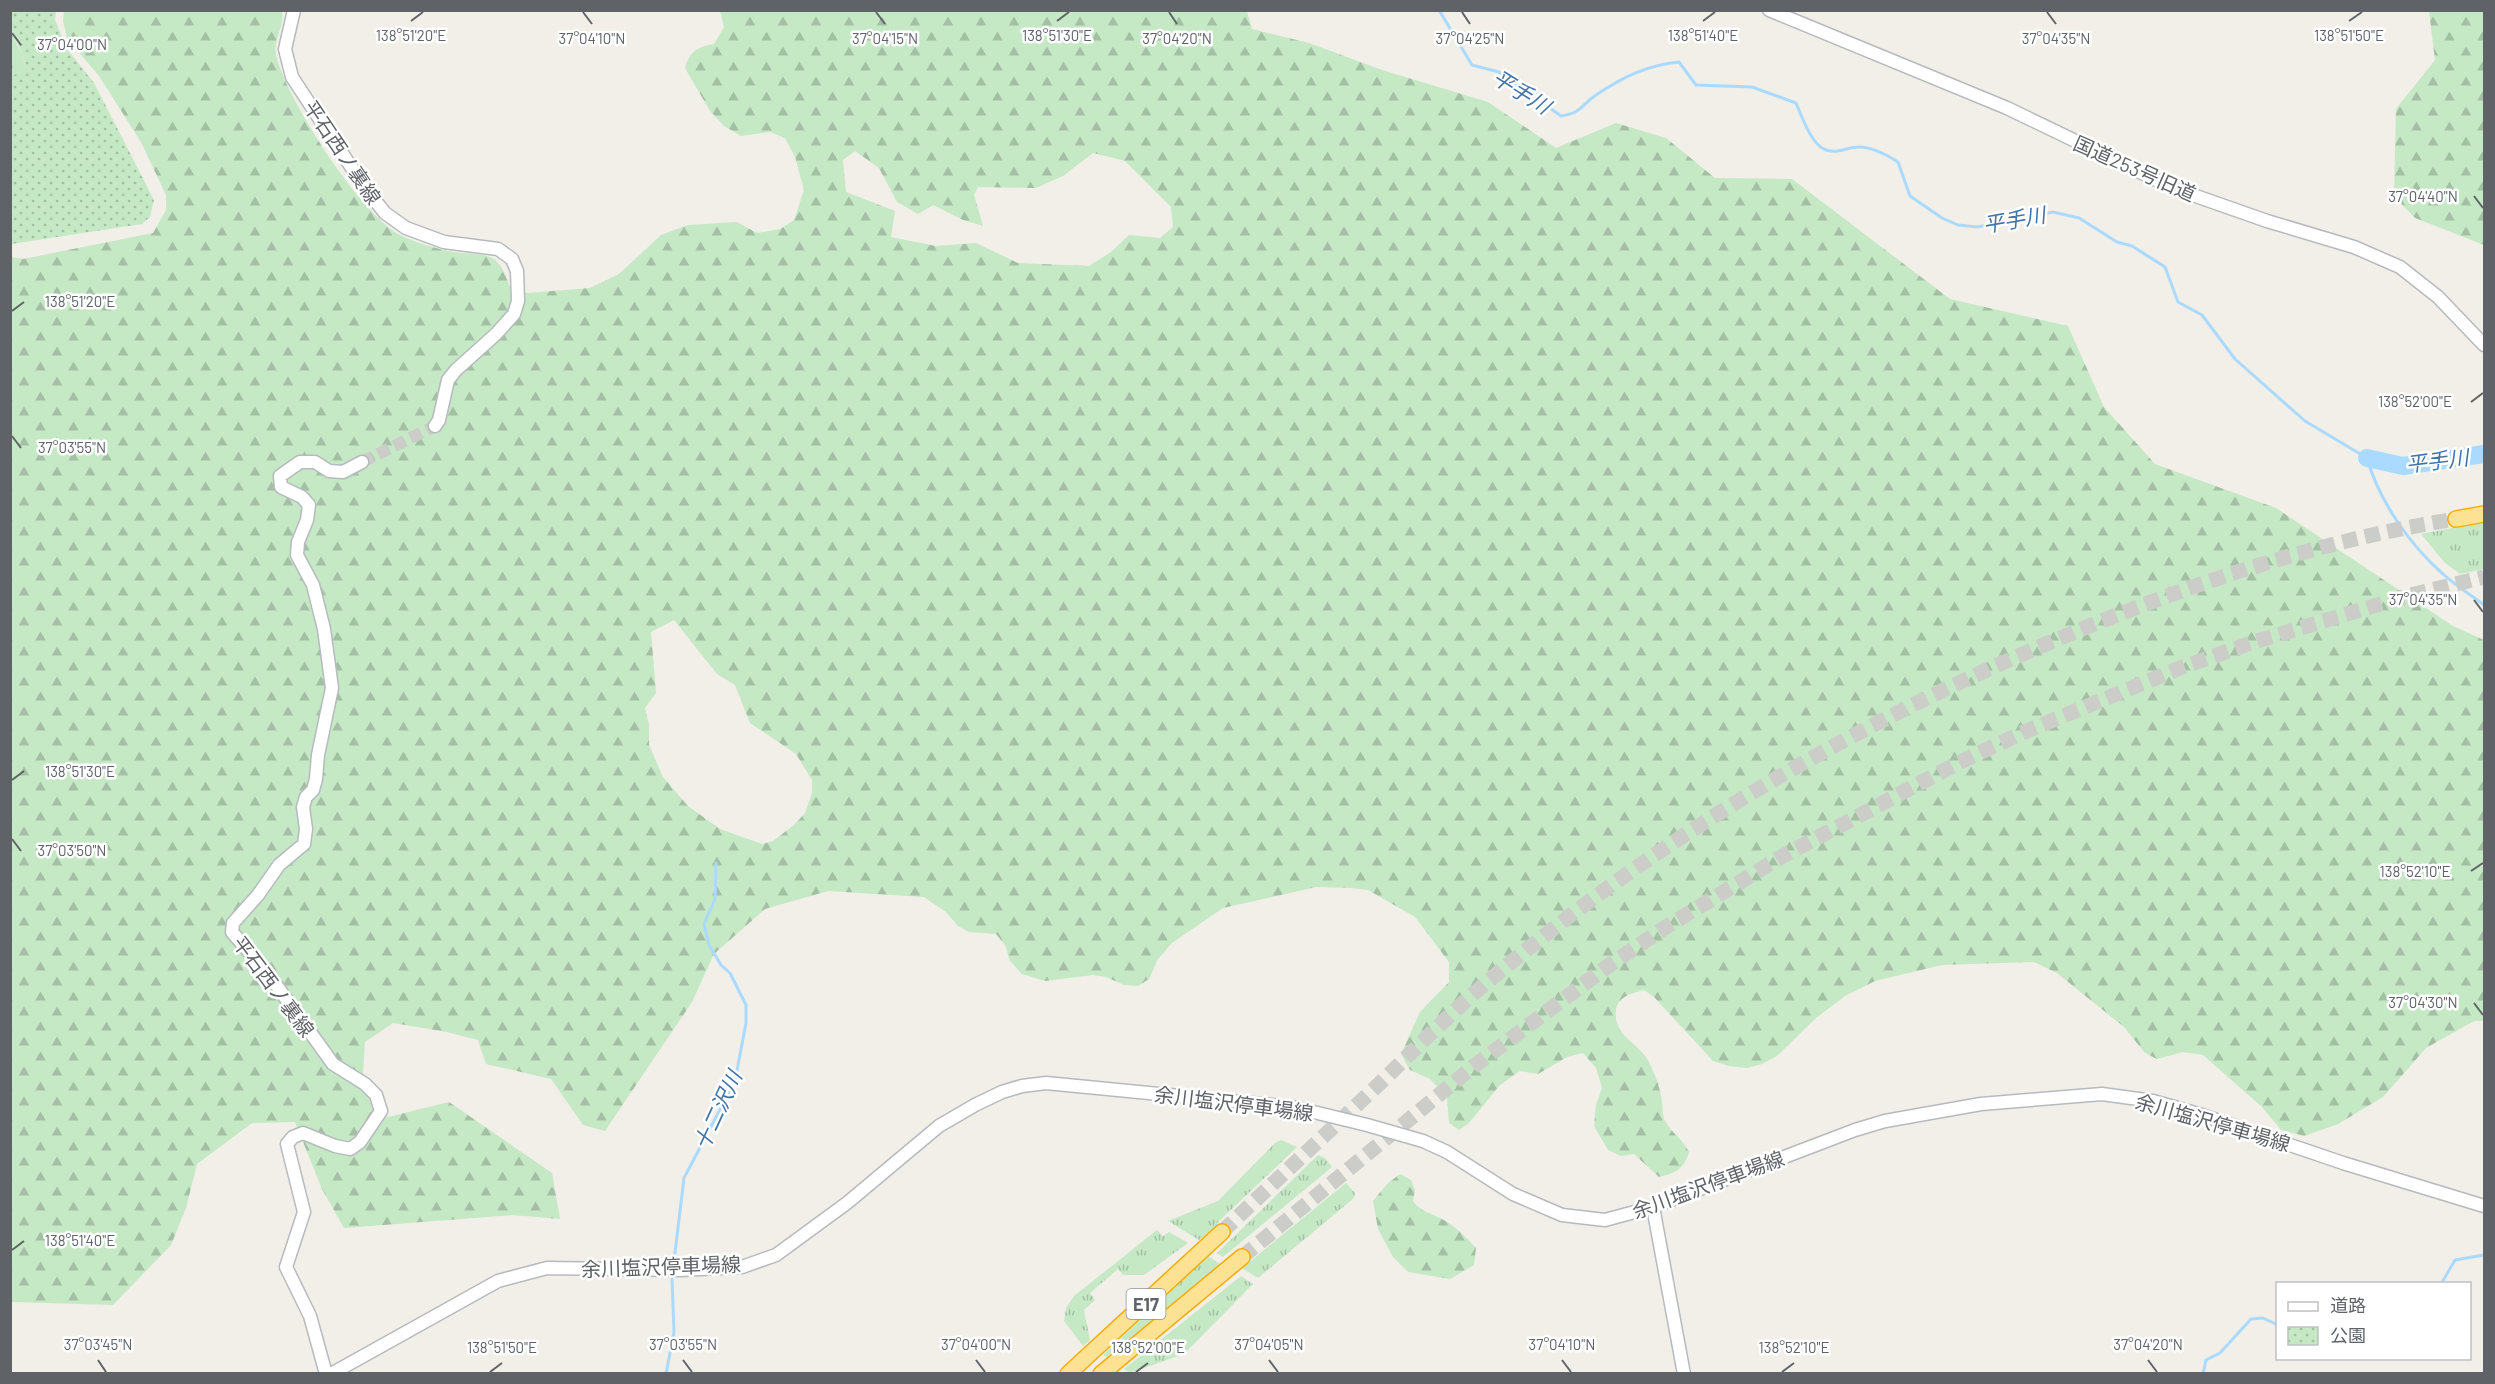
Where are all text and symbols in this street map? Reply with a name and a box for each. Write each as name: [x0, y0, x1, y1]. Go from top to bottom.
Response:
text: 138°51'20"E: [376, 26, 446, 44]
text: 138°51'30"E: [1022, 26, 1092, 44]
text: 138°51'40"E: [1668, 26, 1738, 44]
text: 138°51'50"E: [2314, 26, 2384, 44]
text: 37°04'10"N: [559, 29, 625, 47]
text: 37°04'15"N: [852, 29, 918, 47]
text: 37°04'20"N: [1142, 29, 1212, 47]
text: 37°04'25"N: [1436, 29, 1504, 47]
text: 37°04'35"N: [2022, 29, 2090, 47]
text: 37°04'00"N: [37, 35, 107, 53]
water label: 平手川: [1489, 64, 1557, 119]
street label: 平石西ノ裏線: [299, 96, 387, 208]
street label: 国道253号旧道: [2070, 130, 2200, 206]
text: 37°04'40"N: [2388, 187, 2458, 205]
water label: 平手川: [1981, 201, 2049, 237]
text: 138°51'20"E: [45, 292, 115, 310]
text: 138°52'00"E: [2378, 392, 2452, 410]
text: 37°03'55"N: [38, 438, 106, 456]
water label: 平手川: [2404, 444, 2472, 476]
text: 37°04'35"N: [2389, 590, 2457, 608]
text: 138°51'30"E: [45, 762, 115, 780]
text: 37°03'50"N: [38, 841, 107, 859]
text: 138°52'10"E: [2380, 862, 2450, 880]
street label: 平石西ノ裏線: [228, 931, 320, 1041]
text: 37°04'30"N: [2388, 993, 2458, 1011]
water label: 十二沢川: [688, 1065, 747, 1153]
street label: 余川塩沢停車場線: [1153, 1081, 1315, 1125]
street label: 余川塩沢停車場線: [2133, 1088, 2293, 1156]
street label: 余川塩沢停車場線: [1629, 1145, 1787, 1223]
text: 138°51'40"E: [45, 1231, 115, 1249]
street label: 余川塩沢停車場線: [581, 1251, 741, 1281]
legend: [2276, 1282, 2471, 1360]
road number: E17: [1126, 1289, 1166, 1319]
text: 道路: [2330, 1294, 2366, 1316]
text: 公園: [2330, 1324, 2366, 1346]
text: 37°03'45"N: [64, 1335, 132, 1353]
text: 37°03'55"N: [649, 1335, 717, 1353]
text: 37°04'00"N: [941, 1335, 1011, 1353]
text: 37°04'05"N: [1234, 1335, 1304, 1353]
text: 37°04'10"N: [1529, 1335, 1595, 1353]
text: 37°04'20"N: [2113, 1335, 2183, 1353]
text: 138°51'50"E: [467, 1338, 537, 1356]
text: 138°52'00"E: [1111, 1338, 1185, 1356]
text: 138°52'10"E: [1759, 1338, 1829, 1356]

